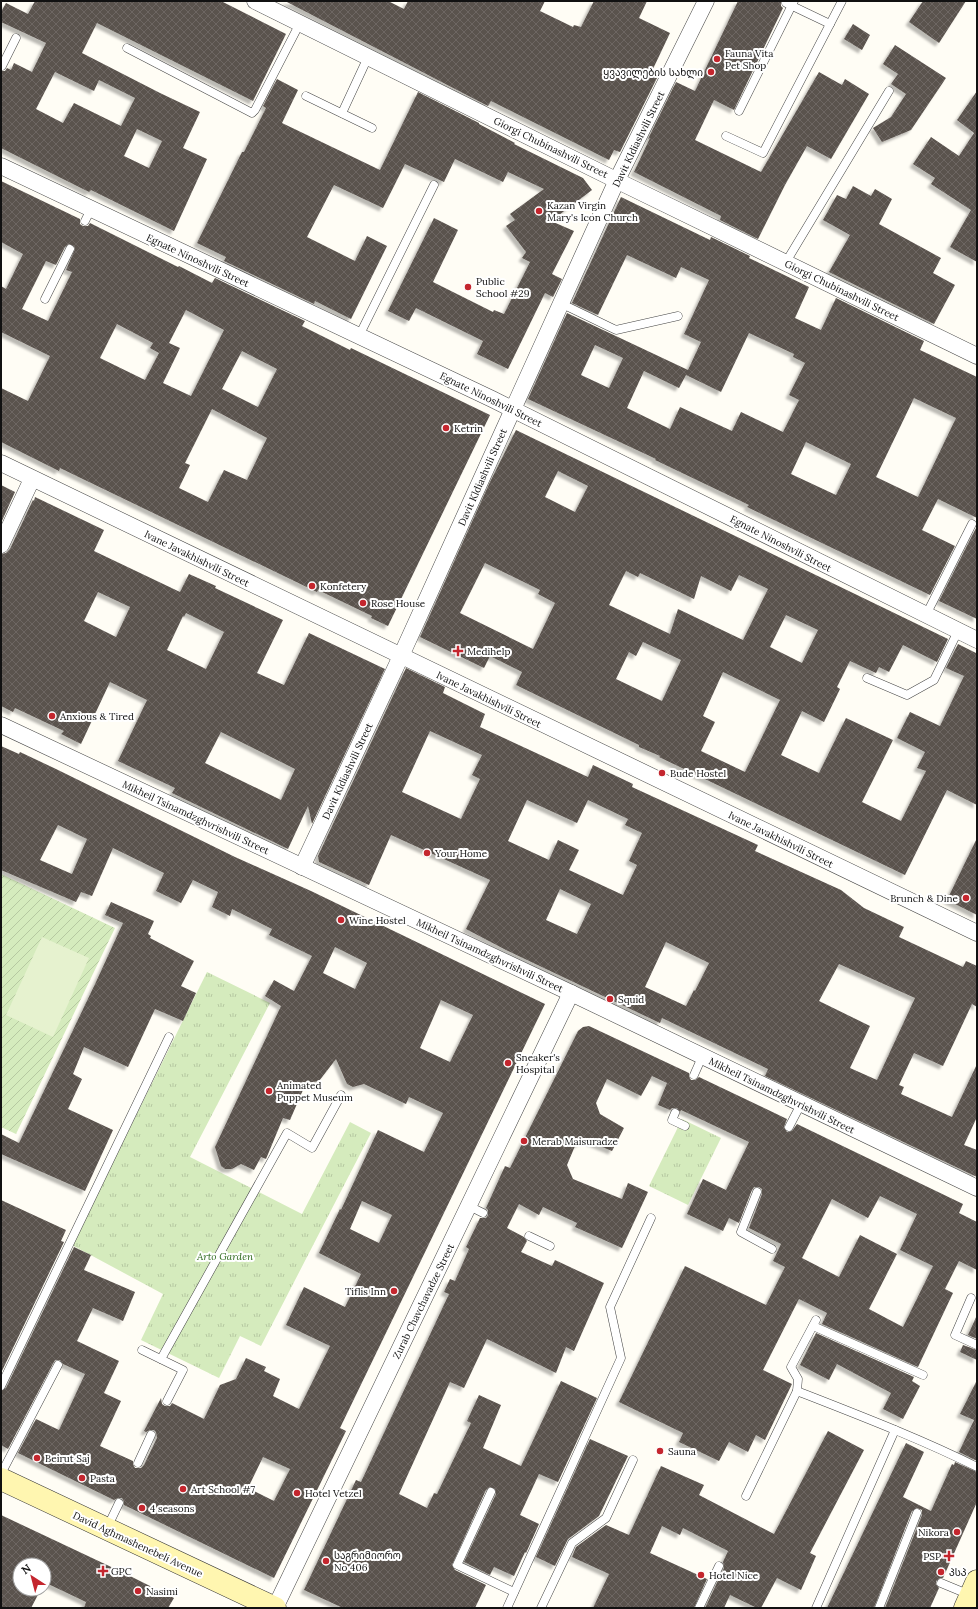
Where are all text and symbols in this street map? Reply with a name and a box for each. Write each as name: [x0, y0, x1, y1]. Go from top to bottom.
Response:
place label: Fauna Vita Pet Shop: [725, 47, 773, 72]
marker: Fauna Vita Pet Shop: [712, 54, 722, 64]
place label: ყვავილების სახლი: [603, 66, 703, 79]
marker: ყვავილების სახლი: [706, 67, 716, 77]
street label: Davit Kldiashvili Street: [610, 89, 667, 189]
street label: Giorgi Chubinashvili Street: [492, 114, 610, 181]
place label: Kazan Virgin Mary's Icon Church: [547, 199, 638, 224]
marker: Kazan Virgin Mary's Icon Church: [534, 206, 544, 216]
street label: Egnate Ninoshvili Street: [144, 231, 251, 290]
street label: Giorgi Chubinashvili Street: [783, 257, 901, 324]
place label: Public School #29: [476, 275, 530, 300]
marker: Public School #29: [463, 282, 473, 292]
street label: Egnate Ninoshvili Street: [438, 369, 544, 430]
place label: Ketrin: [454, 422, 483, 435]
marker: Ketrin: [441, 423, 451, 433]
street label: Davit Kldiashvili Street: [455, 426, 510, 528]
street label: Egnate Ninoshvili Street: [728, 512, 834, 575]
street label: Ivane Javakhishvili Street: [142, 527, 252, 590]
place label: Konfetery: [320, 580, 367, 593]
marker: Konfetery: [307, 581, 317, 591]
place label: Rose House: [371, 597, 426, 610]
marker: Rose House: [358, 598, 368, 608]
marker: Medihelp: [452, 645, 464, 657]
place label: Medihelp: [467, 645, 510, 658]
street label: Ivane Javakhishvili Street: [434, 668, 544, 731]
place label: Anxious & Tired: [59, 710, 134, 723]
marker: Anxious & Tired: [47, 711, 57, 721]
street label: Davit Kldiashvili Street: [319, 721, 376, 822]
place label: Bude Hostel: [670, 767, 726, 780]
marker: Bude Hostel: [657, 768, 667, 778]
street label: Mikheil Tsinamdzghvrishvili Street: [120, 778, 271, 857]
street label: Ivane Javakhishvili Street: [726, 808, 836, 871]
place label: Your Home: [434, 847, 488, 860]
marker: Your Home: [422, 848, 432, 858]
place label: Brunch & Dine: [890, 892, 959, 905]
marker: Brunch & Dine: [961, 893, 971, 903]
place label: Wine Hostel: [349, 914, 406, 927]
marker: Wine Hostel: [336, 915, 346, 925]
street label: Mikheil Tsinamdzghvrishvili Street: [414, 916, 565, 995]
place label: Squid: [618, 993, 644, 1006]
marker: Squid: [605, 994, 615, 1004]
place label: Sneaker's Hospital: [516, 1051, 560, 1076]
street label: Mikheil Tsinamdzghvrishvili Street: [707, 1054, 857, 1137]
marker: Sneaker's Hospital: [503, 1058, 513, 1068]
place label: Animated Puppet Museum: [276, 1079, 353, 1104]
marker: Animated Puppet Museum: [264, 1086, 274, 1096]
place label: Merab Maisuradze: [532, 1135, 619, 1148]
marker: Merab Maisuradze: [519, 1136, 529, 1146]
street label: Zurab Chavchavadze Street: [390, 1241, 457, 1361]
park label: Arto Garden: [196, 1250, 254, 1263]
place label: Tiflis Inn: [345, 1285, 386, 1298]
marker: Tiflis Inn: [389, 1286, 399, 1296]
place label: Sauna: [668, 1445, 696, 1458]
marker: Sauna: [655, 1446, 665, 1456]
place label: Beirut Saj: [45, 1452, 90, 1465]
marker: Beirut Saj: [32, 1453, 42, 1463]
place label: Pasta: [90, 1472, 115, 1485]
marker: Pasta: [77, 1473, 87, 1483]
place label: Art School #7: [190, 1483, 255, 1496]
marker: Art School #7: [178, 1484, 188, 1494]
place label: Hotel Vetzel: [305, 1487, 362, 1500]
marker: Hotel Vetzel: [292, 1488, 302, 1498]
place label: 4 seasons: [150, 1502, 195, 1515]
marker: 4 seasons: [137, 1503, 147, 1513]
street label: David Aghmashenebeli Avenue: [71, 1509, 205, 1581]
place label: Nikora: [918, 1526, 949, 1539]
marker: Nikora: [952, 1527, 962, 1537]
place label: საგრიმიორო No 406: [334, 1549, 401, 1574]
place label: PSP: [923, 1550, 941, 1563]
marker: PSP: [944, 1551, 954, 1561]
marker: საგრიმიორო No 406: [321, 1556, 331, 1566]
north arrow: [12, 1557, 52, 1597]
text: N: [19, 1560, 34, 1577]
place label: GPC: [111, 1565, 132, 1578]
marker: GPC: [98, 1566, 108, 1576]
place label: პსპ: [949, 1566, 967, 1579]
marker: პსპ: [936, 1567, 946, 1577]
place label: Hotel Nice: [709, 1569, 759, 1582]
marker: Hotel Nice: [696, 1570, 706, 1580]
place label: Nasimi: [146, 1585, 178, 1598]
marker: Nasimi: [133, 1586, 143, 1596]

